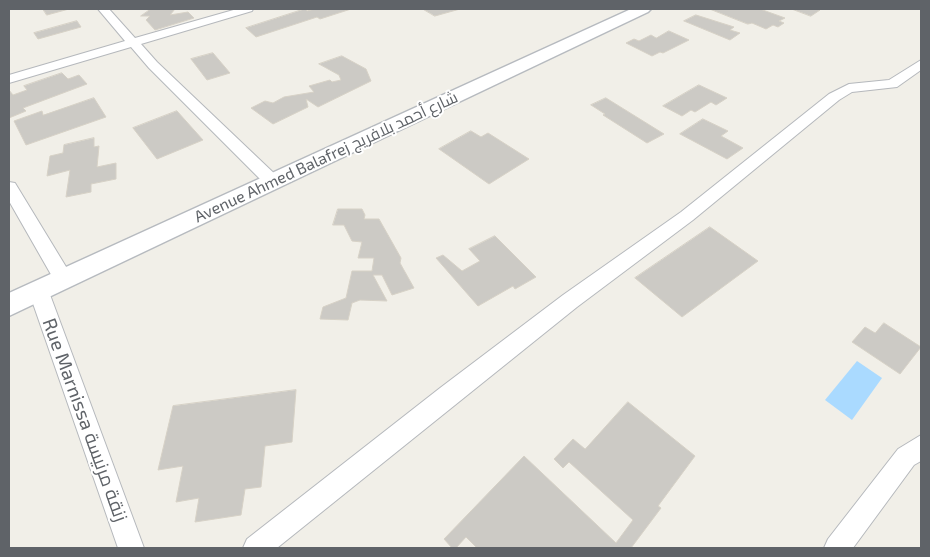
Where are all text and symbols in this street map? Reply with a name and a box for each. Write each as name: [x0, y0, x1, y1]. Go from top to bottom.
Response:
street label: Avenue Ahmed Balafrej شارع أحمد بلافريج: [191, 87, 461, 227]
street label: Rue Marnissa زنقة مرنيسة: [38, 315, 132, 525]

